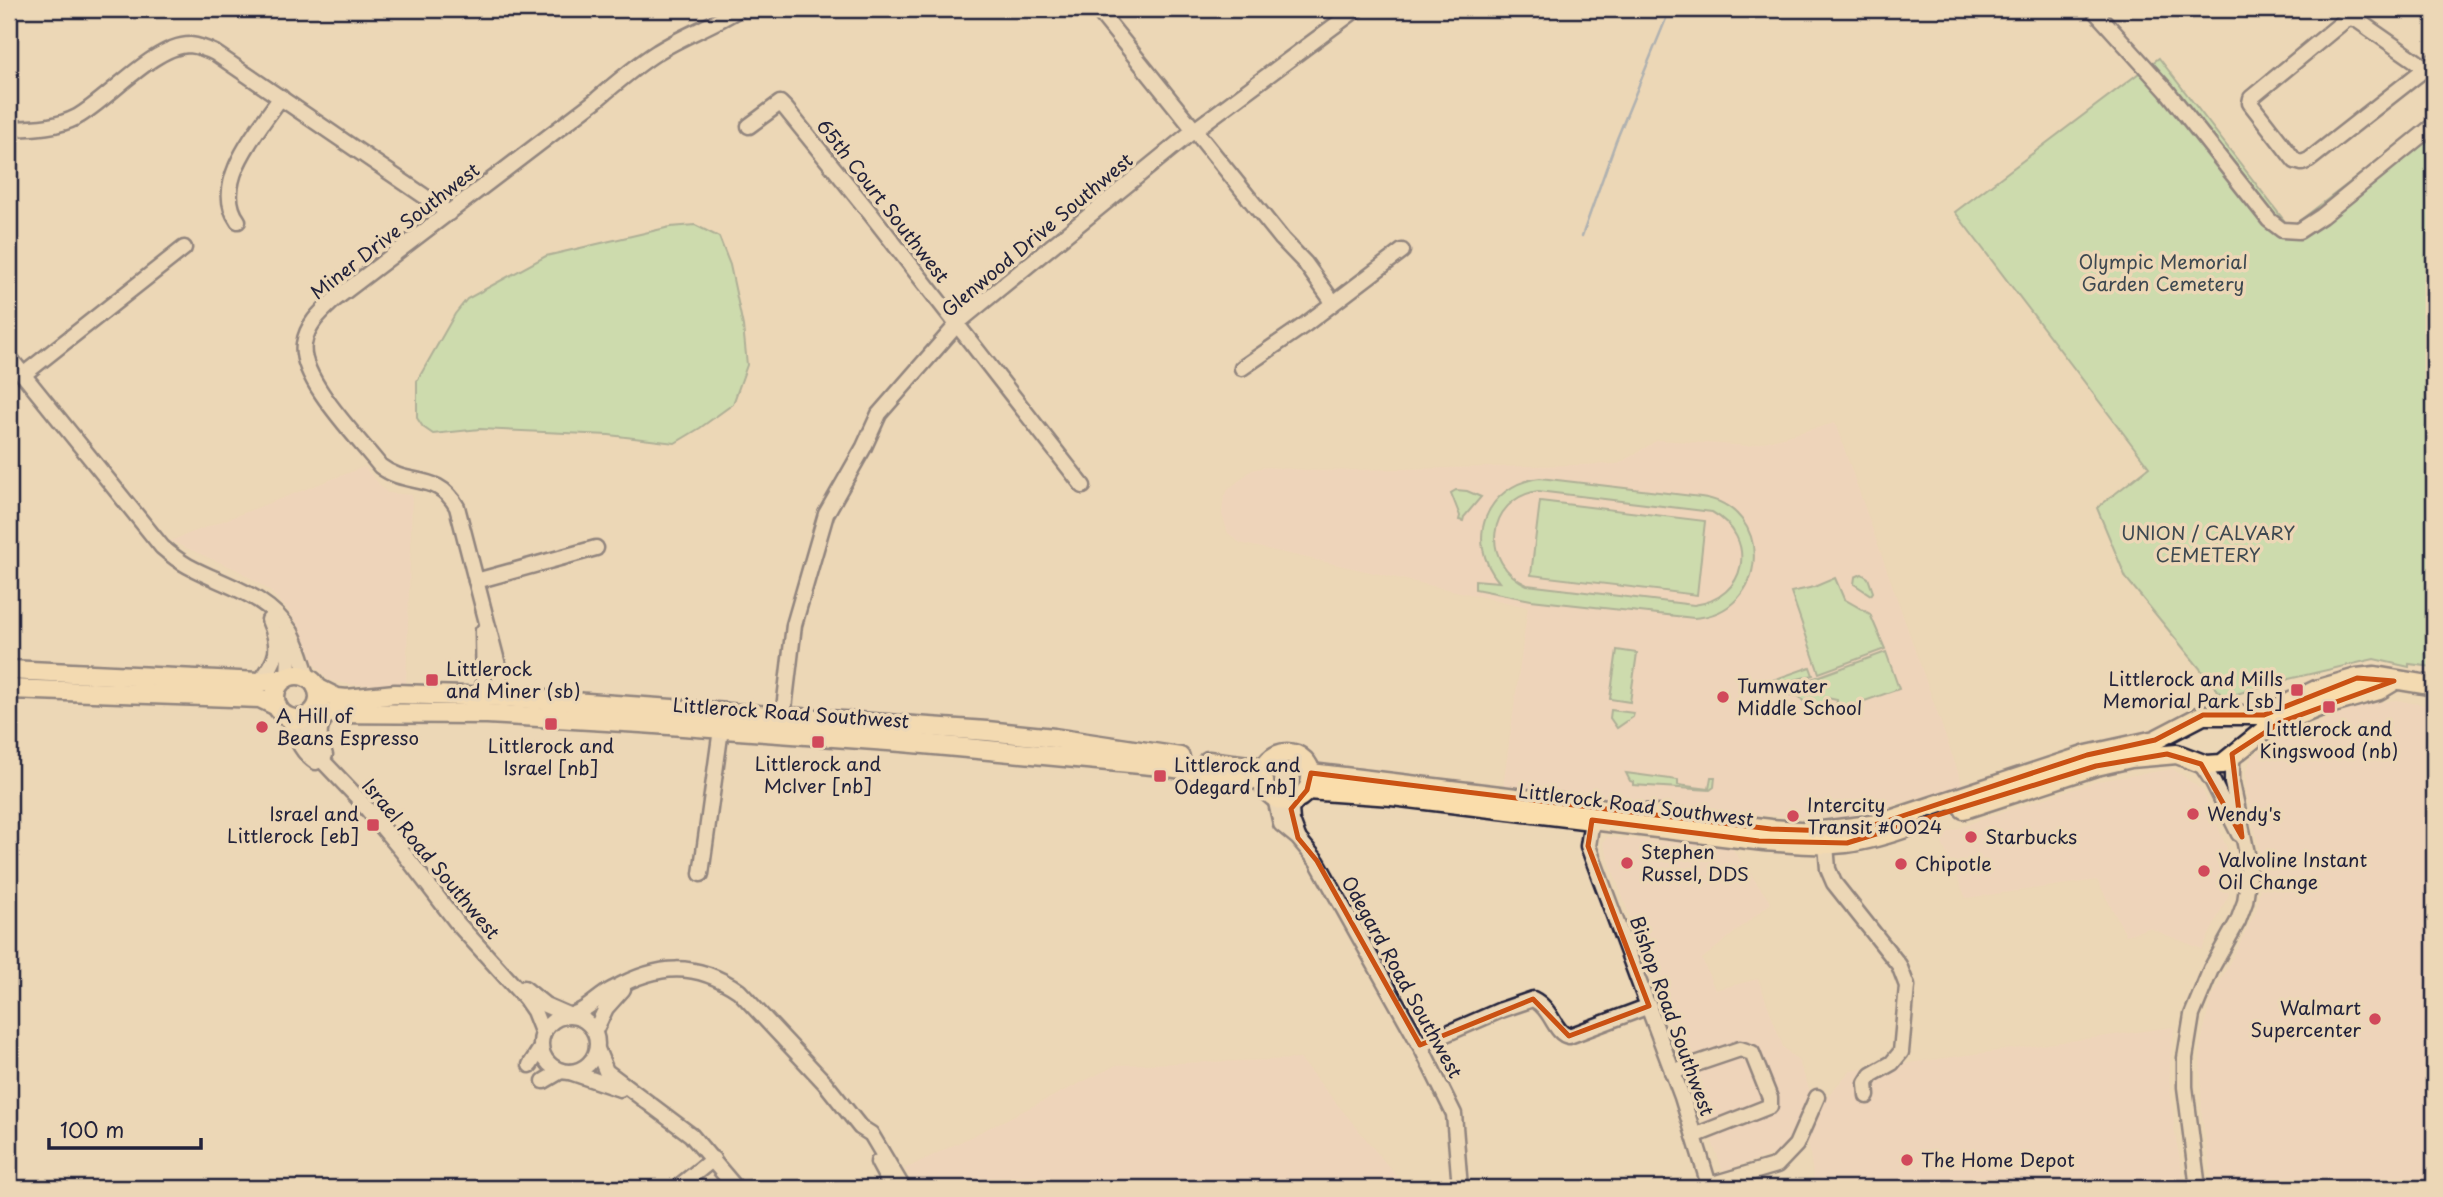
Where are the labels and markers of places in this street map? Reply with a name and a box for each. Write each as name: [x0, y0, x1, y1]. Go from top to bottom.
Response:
place label: Littlerock and Miner (sb): [446, 654, 581, 704]
place label: Littlerock and Mills Memorial Park [sb]: [2103, 664, 2283, 714]
place label: Tumwater Middle School: [1737, 671, 1862, 721]
marker: Littlerock and Miner (sb): [424, 672, 440, 688]
marker: Littlerock and Mills Memorial Park [sb]: [2289, 682, 2305, 698]
marker: Tumwater Middle School: [1715, 689, 1731, 705]
marker: Littlerock and Kingswood (nb): [2321, 699, 2337, 715]
place label: A Hill of Beans Espresso: [276, 701, 419, 751]
place label: Littlerock and Kingswood (nb): [2260, 714, 2398, 764]
marker: Littlerock and Israel [nb]: [543, 716, 559, 732]
marker: A Hill of Beans Espresso: [254, 719, 270, 735]
place label: Littlerock and Israel [nb]: [488, 731, 615, 781]
marker: Littlerock and McIver [nb]: [810, 734, 826, 750]
place label: Littlerock and McIver [nb]: [755, 749, 882, 799]
place label: Littlerock and Odegard [nb]: [1174, 750, 1301, 800]
marker: Littlerock and Odegard [nb]: [1152, 768, 1168, 784]
place label: Intercity Transit #0024: [1807, 790, 1942, 840]
place label: Israel and Littlerock [eb]: [227, 799, 359, 849]
place label: Wendy's: [2207, 799, 2281, 827]
marker: Wendy's: [2185, 806, 2201, 822]
marker: Intercity Transit #0024: [1785, 808, 1801, 824]
marker: Israel and Littlerock [eb]: [365, 817, 381, 833]
place label: Starbucks: [1985, 822, 2077, 850]
marker: Starbucks: [1963, 829, 1979, 845]
place label: Stephen Russel, DDS: [1641, 837, 1749, 887]
place label: Valvoline Instant Oil Change: [2218, 845, 2368, 895]
place label: Chipotle: [1915, 849, 1992, 877]
marker: Stephen Russel, DDS: [1619, 855, 1635, 871]
marker: Chipotle: [1893, 856, 1909, 872]
marker: Valvoline Instant Oil Change: [2196, 863, 2212, 879]
place label: Walmart Supercenter: [2251, 993, 2361, 1043]
marker: Walmart Supercenter: [2367, 1011, 2383, 1027]
place label: The Home Depot: [1921, 1145, 2075, 1173]
marker: The Home Depot: [1899, 1152, 1915, 1168]

